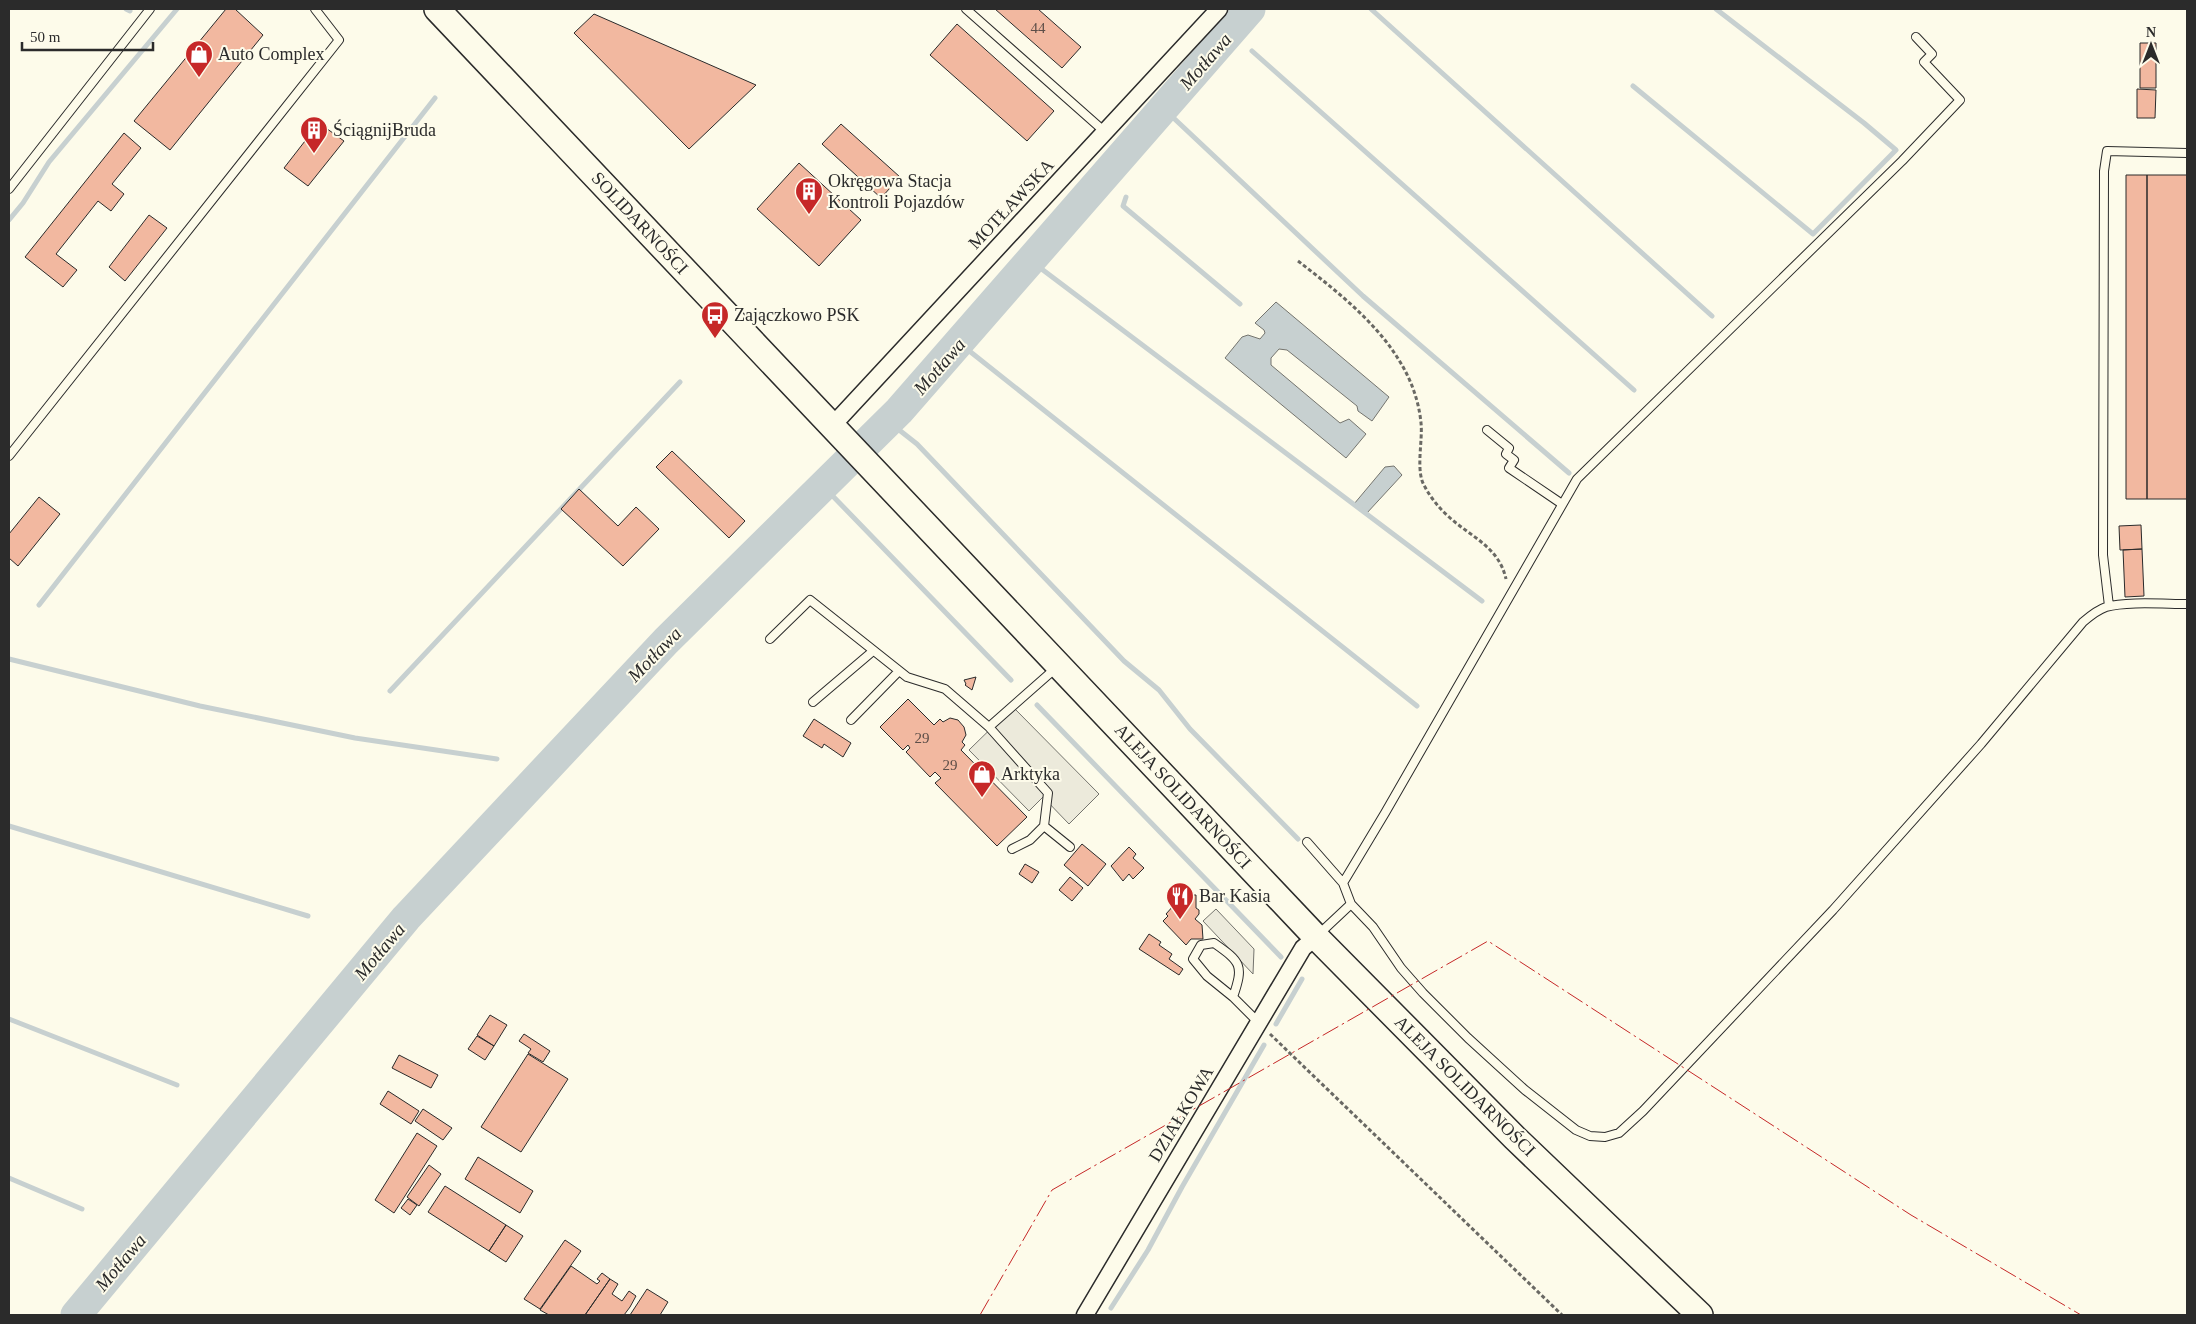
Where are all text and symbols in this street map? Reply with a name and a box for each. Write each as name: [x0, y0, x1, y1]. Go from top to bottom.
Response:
scale bar: [22, 20, 154, 52]
house number: 44: [1031, 20, 1046, 36]
north arrow: [2126, 20, 2176, 70]
text: N: [2146, 25, 2156, 40]
text: 50 m: [30, 29, 61, 45]
water label: Motława: [1175, 29, 1235, 94]
shop icon: Auto Complex: [184, 39, 214, 78]
place label: Auto Complex: [218, 44, 325, 64]
building icon: ŚciągnijBruda: [299, 115, 329, 154]
place label: ŚciągnijBruda: [333, 119, 436, 140]
street label: MOTŁAWSKA: [964, 155, 1058, 253]
street label: SOLIDARNOŚCI: [588, 167, 693, 278]
place label: Okręgowa Stacja Kontroli Pojazdów: [828, 171, 965, 212]
building icon: Okręgowa Stacja Kontroli Pojazdów: [794, 176, 824, 215]
bus stop icon: Zajączkowo PSK: [700, 300, 730, 339]
place label: Zajączkowo PSK: [734, 305, 859, 325]
water label: Motława: [909, 334, 969, 399]
water label: Motława: [623, 623, 685, 687]
street label: ALEJA SOLIDARNOŚCI: [1111, 719, 1256, 872]
house number: 29: [915, 730, 930, 746]
house number: 29: [943, 757, 958, 773]
shop icon: Arktyka: [967, 759, 997, 798]
place label: Arktyka: [1001, 764, 1060, 784]
restaurant icon: Bar Kasia: [1165, 881, 1195, 920]
place label: Bar Kasia: [1199, 886, 1270, 906]
water label: Motława: [349, 919, 409, 985]
street label: ALEJA SOLIDARNOŚCI: [1391, 1011, 1540, 1160]
street label: DZIAŁKOWA: [1145, 1063, 1217, 1165]
water label: Motława: [90, 1230, 150, 1296]

